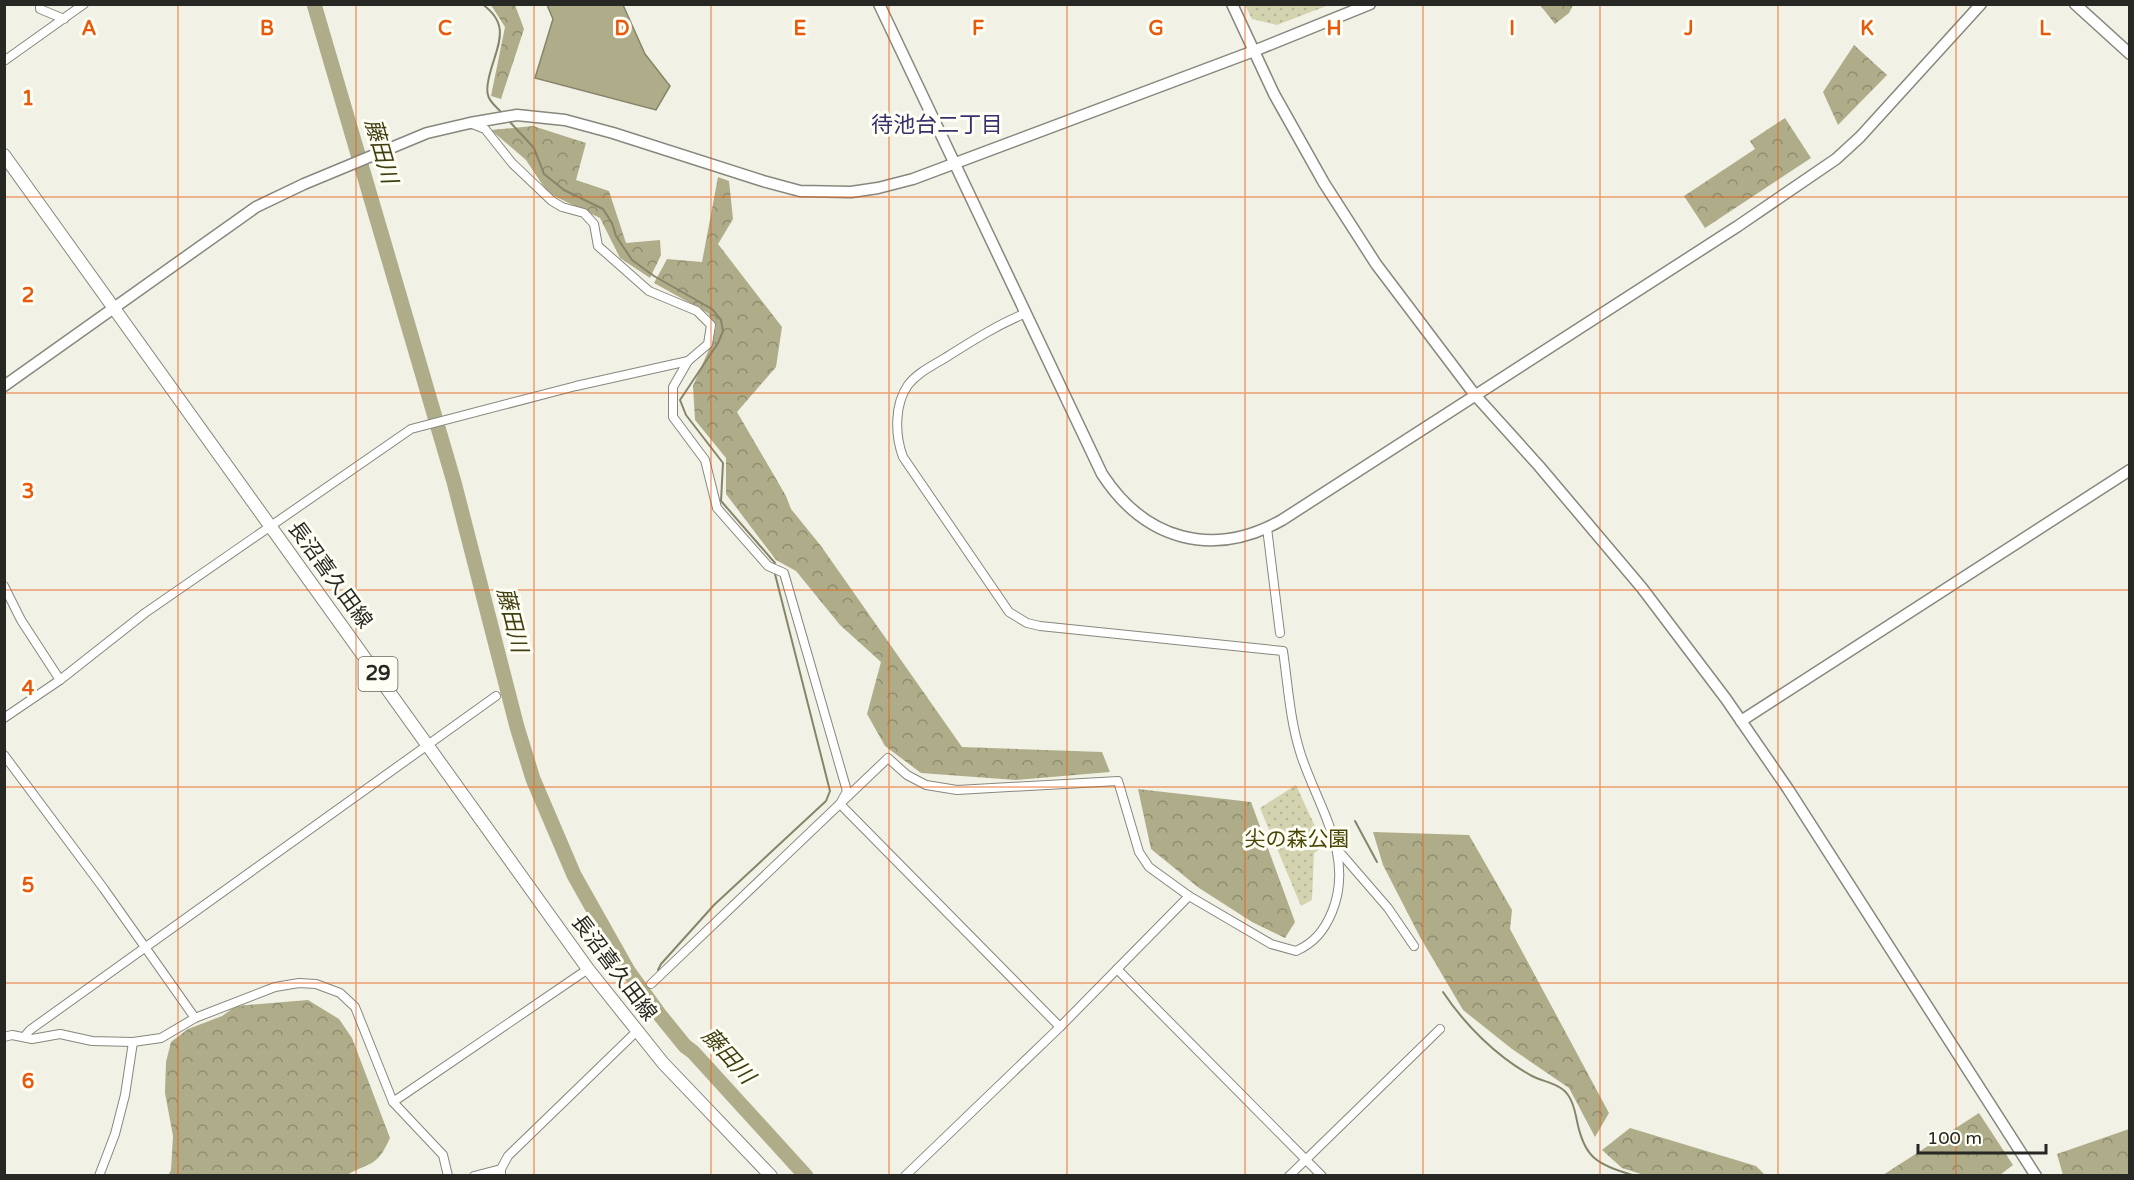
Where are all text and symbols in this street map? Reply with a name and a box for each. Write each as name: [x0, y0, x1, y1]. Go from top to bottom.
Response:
text: A: [82, 17, 97, 41]
text: B: [260, 17, 274, 41]
text: C: [438, 17, 452, 41]
text: D: [614, 17, 630, 41]
text: E: [794, 17, 807, 41]
text: F: [972, 17, 984, 41]
text: G: [1148, 17, 1164, 41]
text: H: [1326, 17, 1342, 41]
text: I: [1509, 17, 1515, 41]
text: J: [1683, 17, 1694, 41]
text: K: [1860, 17, 1874, 41]
text: L: [2039, 17, 2051, 41]
text: 1: [22, 87, 34, 111]
district label: 待池台二丁目: [871, 112, 1003, 138]
water label: 藤田川: [359, 116, 403, 188]
text: 2: [22, 284, 34, 308]
text: 3: [22, 480, 34, 504]
street label: 長沼喜久田線: [283, 517, 377, 633]
water label: 藤田川: [491, 585, 533, 657]
road number: 29: [358, 657, 398, 691]
text: 4: [22, 677, 35, 701]
park label: 尖の森公園: [1245, 827, 1350, 852]
text: 5: [22, 874, 34, 898]
street label: 長沼喜久田線: [566, 910, 662, 1026]
water label: 藤田川: [696, 1023, 761, 1091]
text: 6: [22, 1070, 34, 1094]
scale bar: [1918, 1117, 2046, 1155]
text: 100 m: [1927, 1127, 1982, 1149]

